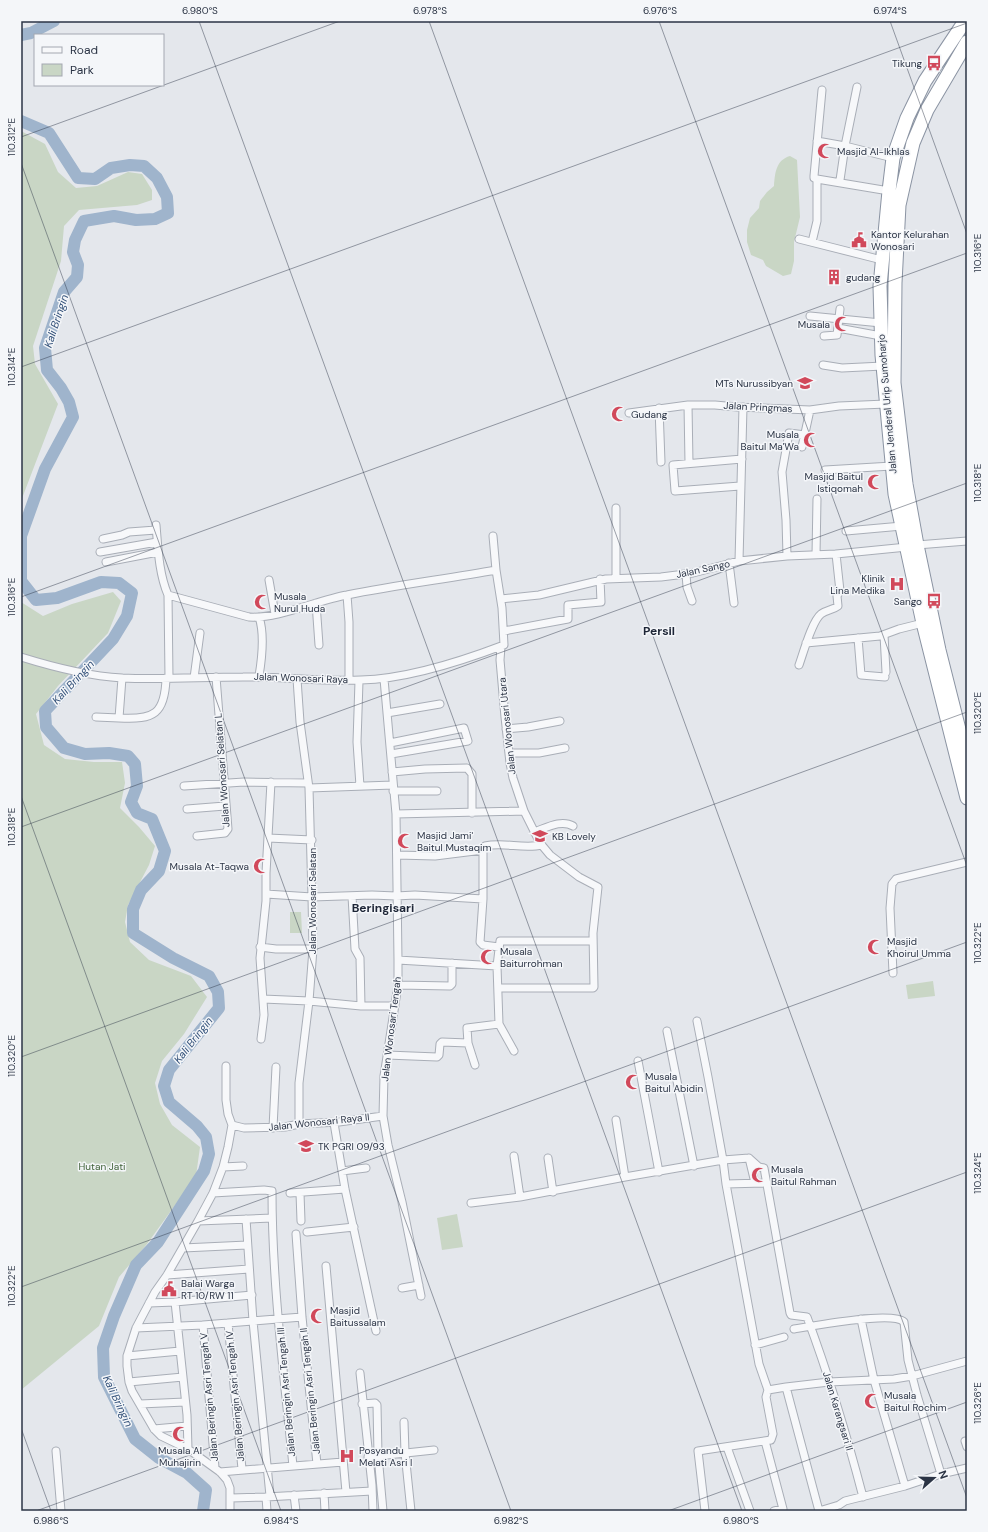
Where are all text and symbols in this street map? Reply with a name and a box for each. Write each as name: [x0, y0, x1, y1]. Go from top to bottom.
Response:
text: 6.980°S: [182, 4, 218, 17]
text: 6.978°S: [413, 4, 447, 17]
text: 6.976°S: [643, 4, 677, 17]
text: 6.974°S: [873, 4, 907, 17]
legend: [34, 34, 164, 86]
text: Road: [70, 42, 98, 58]
bus stop icon: Tikung: [925, 54, 943, 72]
place label: Tikung: [892, 57, 922, 70]
text: Park: [70, 62, 94, 78]
text: 110.312°E: [5, 117, 18, 156]
mosque icon: Masjid Al-Ikhlas: [816, 142, 834, 160]
place label: Masjid Al-Ikhlas: [837, 145, 910, 158]
place label: Kantor Kelurahan Wonosari: [871, 228, 949, 253]
public building icon: Kantor Kelurahan Wonosari: [850, 231, 868, 249]
text: 110.316°E: [971, 233, 984, 272]
building icon: gudang: [825, 268, 843, 286]
place label: gudang: [846, 271, 881, 284]
water label: Kali Bringin: [41, 293, 71, 349]
mosque icon: Musala: [833, 315, 851, 333]
place label: Musala: [798, 318, 830, 331]
street label: Jalan Jenderal Urip Sumoharjo: [874, 334, 900, 474]
text: 110.314°E: [5, 347, 18, 386]
school or university icon: MTs Nurussibyan: [796, 374, 814, 392]
place label: MTs Nurussibyan: [715, 377, 793, 390]
street label: Jalan Pringmas: [723, 399, 793, 415]
mosque icon: Gudang: [610, 405, 628, 423]
place label: Gudang: [631, 408, 668, 421]
place label: Musala Baitul Ma'Wa: [741, 428, 799, 453]
mosque icon: Musala Baitul Ma'Wa: [802, 431, 820, 449]
text: 110.318°E: [971, 463, 984, 502]
place label: Masjid Baitul Istiqomah: [805, 470, 863, 495]
mosque icon: Masjid Baitul Istiqomah: [866, 473, 884, 491]
street label: Jalan Sango: [675, 557, 731, 581]
place label: Klinik Lina Medika: [830, 572, 885, 597]
hospital icon: Klinik Lina Medika: [888, 575, 906, 593]
text: 110.316°E: [5, 577, 18, 616]
place label: Musala Nurul Huda: [274, 590, 325, 615]
bus stop icon: Sango: [925, 592, 943, 610]
mosque icon: Musala Nurul Huda: [253, 593, 271, 611]
place label: Sango: [894, 595, 922, 608]
district label: Persil: [643, 623, 675, 639]
water label: Kali Bringin: [49, 657, 97, 707]
street label: Jalan Wonosari Raya: [254, 670, 348, 686]
street label: Jalan Wonosari Utara: [495, 677, 519, 775]
text: 110.320°E: [971, 692, 984, 734]
street label: Jalan Wonosari Selatan L: [212, 712, 232, 828]
text: 110.318°E: [5, 807, 18, 846]
school or university icon: KB Lovely: [531, 827, 549, 845]
place label: Masjid Jami' Baitul Mustaqim: [417, 829, 491, 854]
place label: KB Lovely: [552, 830, 596, 843]
mosque icon: Masjid Jami' Baitul Mustaqim: [396, 832, 414, 850]
street label: Jalan Wonosari Selatan: [306, 847, 319, 954]
mosque icon: Musala At-Taqwa: [252, 857, 270, 875]
place label: Musala At-Taqwa: [170, 860, 249, 873]
district label: Beringisari: [352, 900, 414, 916]
text: 110.322°E: [971, 922, 984, 964]
place label: Masjid Khoirul Umma: [887, 935, 951, 960]
mosque icon: Masjid Khoirul Umma: [866, 938, 884, 956]
place label: Musala Baiturrohman: [500, 945, 563, 970]
mosque icon: Musala Baiturrohman: [479, 948, 497, 966]
street label: Jalan Wonosari Tengah: [378, 976, 404, 1082]
water label: Kali Bringin: [170, 1014, 216, 1066]
text: 110.320°E: [5, 1035, 18, 1077]
place label: Musala Baitul Abidin: [645, 1070, 703, 1095]
mosque icon: Musala Baitul Abidin: [624, 1073, 642, 1091]
street label: Jalan Wonosari Raya II: [268, 1110, 370, 1134]
school or university icon: TK PGRI 09/93: [297, 1137, 315, 1155]
place label: TK PGRI 09/93: [318, 1140, 385, 1153]
text: 110.324°E: [971, 1152, 984, 1194]
park label: Hutan Jati: [79, 1160, 125, 1173]
place label: Musala Baitul Rahman: [771, 1163, 837, 1188]
mosque icon: Musala Baitul Rahman: [750, 1166, 768, 1184]
text: 110.322°E: [5, 1265, 18, 1307]
place label: Balai Warga RT 10/RW 11: [181, 1277, 234, 1302]
public building icon: Balai Warga RT 10/RW 11: [160, 1280, 178, 1298]
place label: Masjid Baitussalam: [330, 1304, 386, 1329]
mosque icon: Masjid Baitussalam: [309, 1307, 327, 1325]
street label: Jalan Beringin Asri Tengah III: [274, 1327, 298, 1457]
street label: Jalan Beringin Asri Tengah II: [297, 1327, 323, 1455]
street label: Jalan Beringin Asri Tengah IV: [223, 1330, 247, 1462]
street label: Jalan Beringin Asri Tengah V: [197, 1332, 221, 1462]
street label: Jalan Karangsari II: [820, 1370, 856, 1452]
water label: Kali Bringin: [100, 1373, 136, 1429]
text: 110.326°E: [971, 1382, 984, 1424]
place label: Musala Baitul Rochim: [884, 1389, 947, 1414]
mosque icon: Musala Baitul Rochim: [863, 1392, 881, 1410]
mosque icon: Musala Al Muhajirin: [171, 1425, 189, 1443]
place label: Musala Al Muhajirin: [158, 1444, 202, 1469]
place label: Posyandu Melati Asri I: [359, 1444, 412, 1469]
hospital icon: Posyandu Melati Asri I: [338, 1447, 356, 1465]
north arrow: [914, 1458, 954, 1498]
text: N: [935, 1468, 951, 1481]
text: 6.986°S: [33, 1514, 69, 1527]
text: 6.984°S: [263, 1514, 299, 1527]
text: 6.982°S: [494, 1514, 528, 1527]
text: 6.980°S: [723, 1514, 759, 1527]

